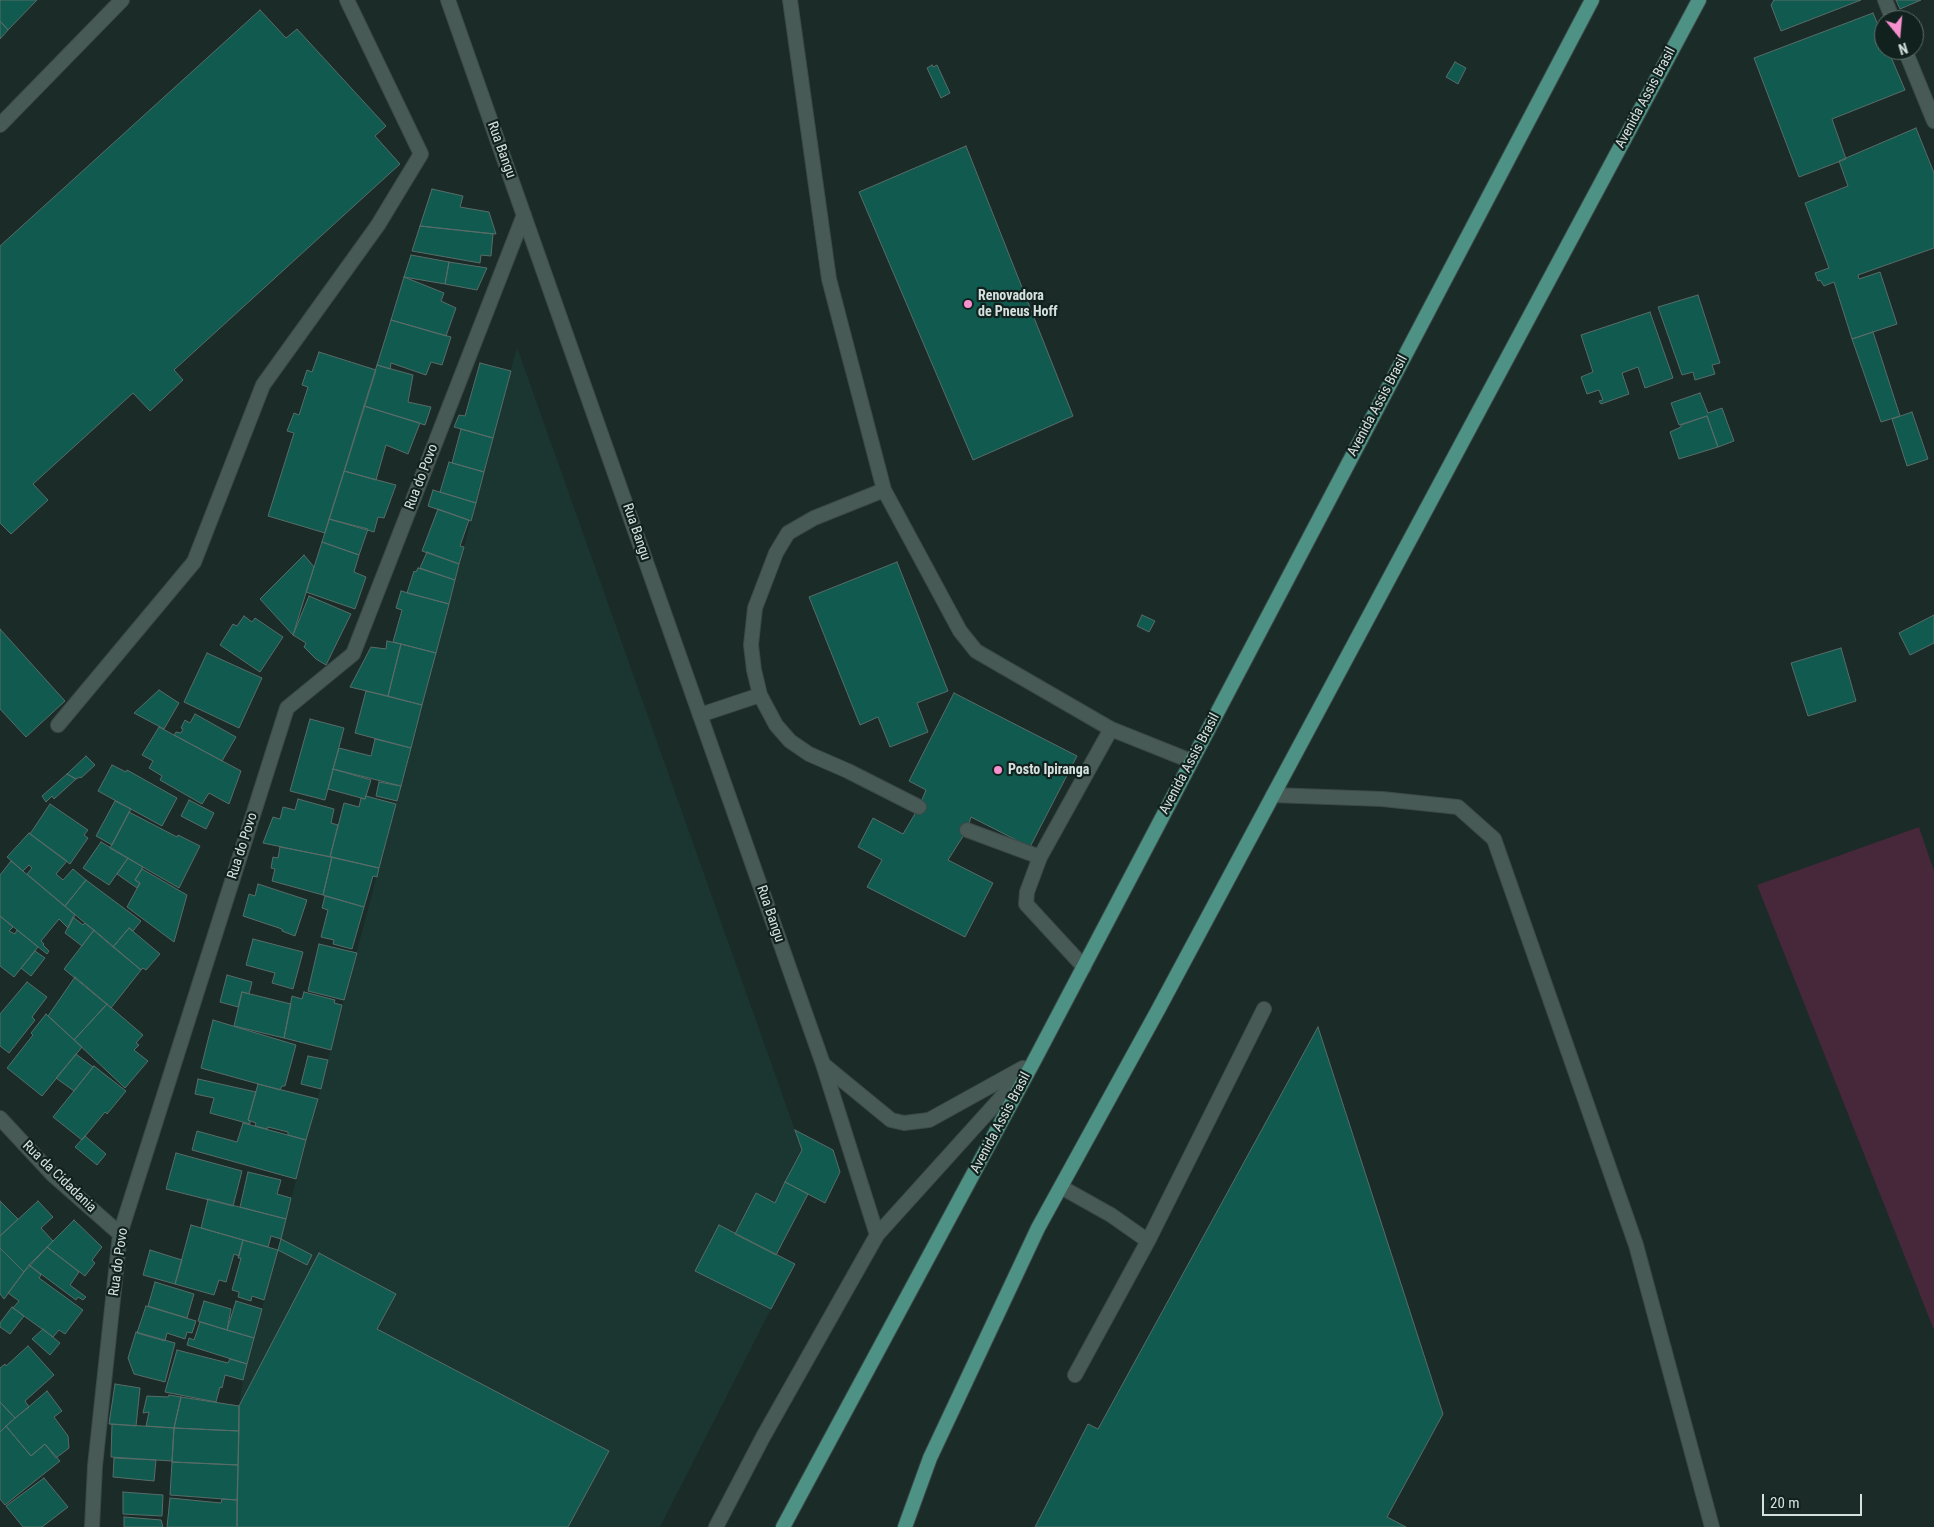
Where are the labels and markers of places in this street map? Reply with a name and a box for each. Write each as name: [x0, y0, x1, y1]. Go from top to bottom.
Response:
place label: Renovadora de Pneus Hoff: [978, 288, 1058, 321]
marker: Renovadora de Pneus Hoff: [962, 298, 974, 310]
place label: Posto Ipiranga: [1008, 762, 1089, 778]
marker: Posto Ipiranga: [992, 764, 1004, 776]

